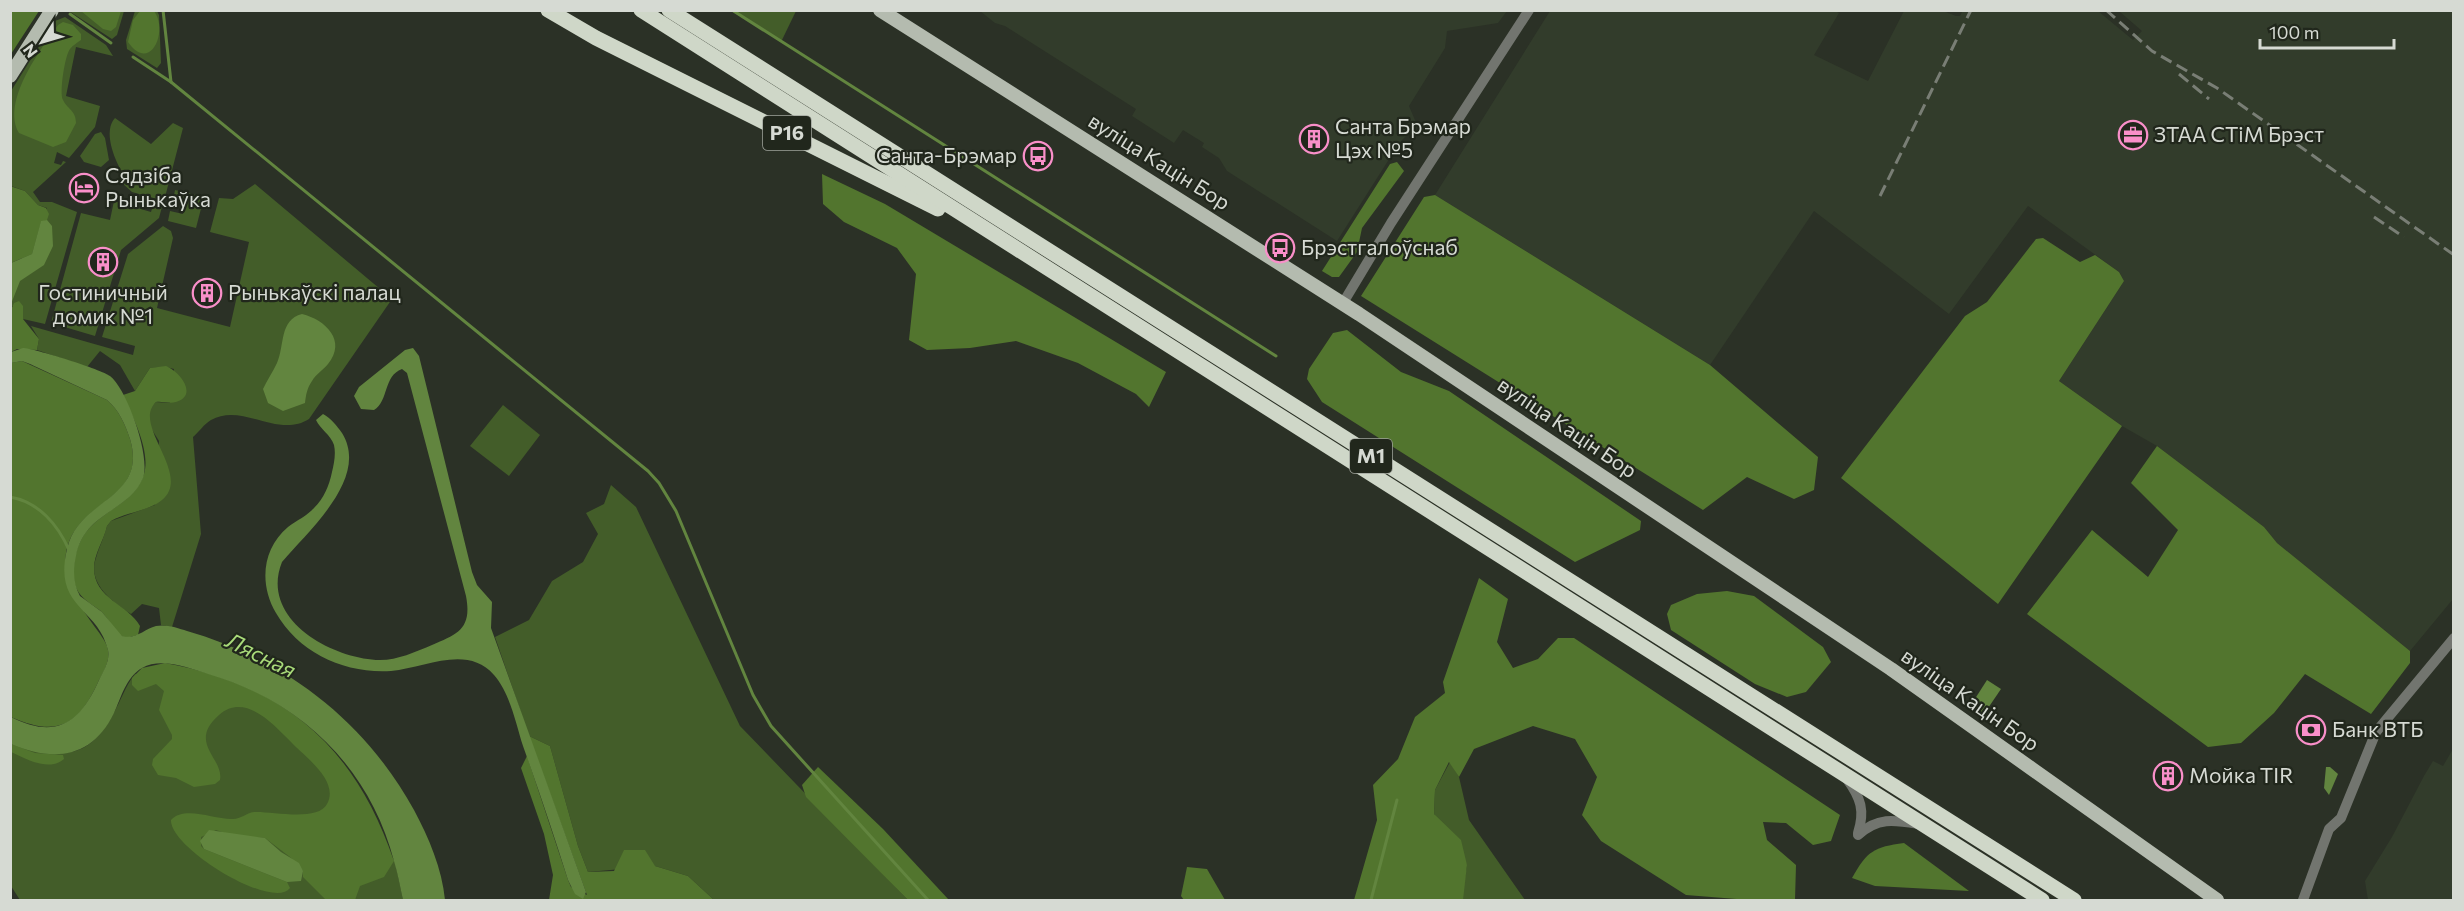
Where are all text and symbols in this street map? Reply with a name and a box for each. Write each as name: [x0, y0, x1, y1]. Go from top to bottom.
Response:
north arrow: [12, 12, 72, 72]
scale bar: [2260, 12, 2394, 50]
text: 100 m: [2269, 21, 2319, 43]
text: N: [18, 41, 41, 62]
street label: вуліца Кацін Бор: [1084, 107, 1235, 214]
place label: Санта Брэмар Цэх №5: [1335, 113, 1471, 162]
road number: Р16: [763, 116, 811, 150]
office icon: ЗТАА СТіМ Брэст: [2117, 119, 2149, 151]
place label: ЗТАА СТіМ Брэст: [2154, 121, 2324, 146]
building icon: Санта Брэмар Цэх №5: [1298, 123, 1330, 155]
bus stop icon: Санта-Брэмар: [1022, 140, 1054, 172]
place label: Санта-Брэмар: [876, 142, 1017, 167]
place label: Сядзіба Рынькаўка: [105, 162, 211, 211]
hotel icon: Сядзіба Рынькаўка: [68, 172, 100, 204]
bus stop icon: Брэстгалоўснаб: [1264, 232, 1296, 264]
place label: Брэстгалоўснаб: [1301, 234, 1458, 259]
building icon: Гостиничный домик №1: [87, 246, 119, 278]
building icon: Рынькаўскi палац: [191, 277, 223, 309]
place label: Гостиничный домик №1: [38, 279, 168, 328]
place label: Рынькаўскi палац: [228, 279, 401, 304]
street label: вуліца Кацін Бор: [1494, 371, 1642, 483]
road number: М1: [1350, 439, 1392, 473]
water label: Лясная: [221, 626, 301, 683]
street label: вуліца Кацін Бор: [1897, 642, 2045, 756]
bank icon: Банк ВТБ: [2295, 714, 2327, 746]
place label: Банк ВТБ: [2332, 716, 2423, 741]
building icon: Мойка TIR: [2152, 760, 2184, 792]
place label: Мойка TIR: [2189, 762, 2293, 787]

